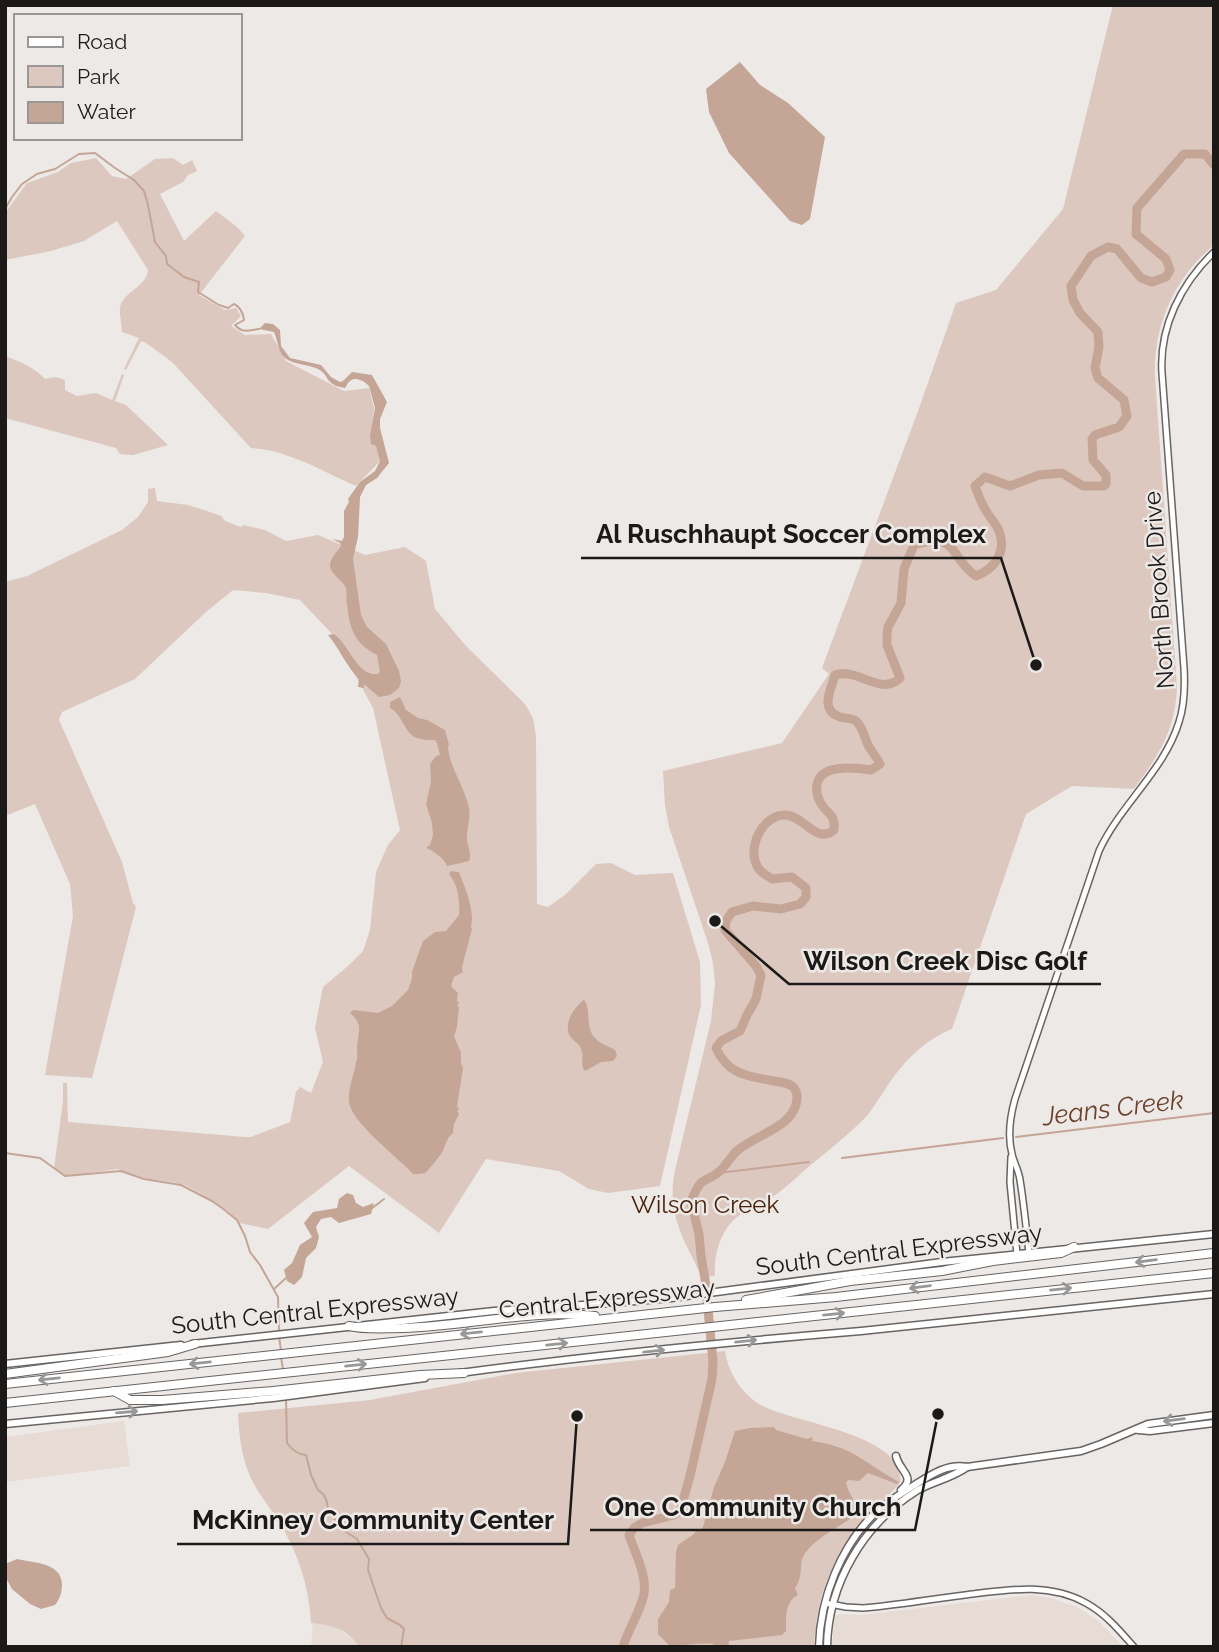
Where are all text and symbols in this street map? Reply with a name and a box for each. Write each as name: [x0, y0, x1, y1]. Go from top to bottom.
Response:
legend: [14, 14, 242, 140]
text: Road: [77, 29, 127, 54]
text: Park: [77, 64, 120, 89]
text: Water: [77, 99, 136, 124]
street label: North Brook Drive: [1137, 490, 1180, 690]
callout: Al Ruschhaupt Soccer Complex: [581, 511, 1001, 558]
text: Al Ruschhaupt Soccer Complex: [596, 519, 986, 549]
callout: Wilson Creek Disc Golf: [789, 937, 1101, 984]
text: Wilson Creek Disc Golf: [803, 946, 1088, 976]
water label: Jeans Creek: [1040, 1084, 1185, 1132]
park label: Wilson Creek: [631, 1190, 779, 1219]
street label: South Central Expressway: [754, 1218, 1044, 1281]
one-way arrow: [1135, 1254, 1158, 1267]
street label: Central Expressway: [497, 1273, 717, 1324]
street label: South Central Expressway: [170, 1281, 460, 1340]
one-way arrow: [909, 1281, 932, 1294]
one-way arrow: [1049, 1283, 1071, 1296]
one-way arrow: [823, 1307, 845, 1320]
one-way arrow: [460, 1327, 483, 1340]
one-way arrow: [735, 1334, 757, 1347]
one-way arrow: [546, 1337, 568, 1350]
one-way arrow: [642, 1344, 664, 1357]
one-way arrow: [189, 1357, 212, 1370]
one-way arrow: [344, 1359, 367, 1372]
one-way arrow: [38, 1373, 61, 1386]
one-way arrow: [115, 1405, 138, 1418]
one-way arrow: [1164, 1413, 1186, 1426]
callout: One Community Church: [590, 1483, 915, 1530]
text: One Community Church: [604, 1492, 902, 1522]
callout: McKinney Community Center: [177, 1497, 568, 1544]
text: McKinney Community Center: [192, 1505, 554, 1535]

